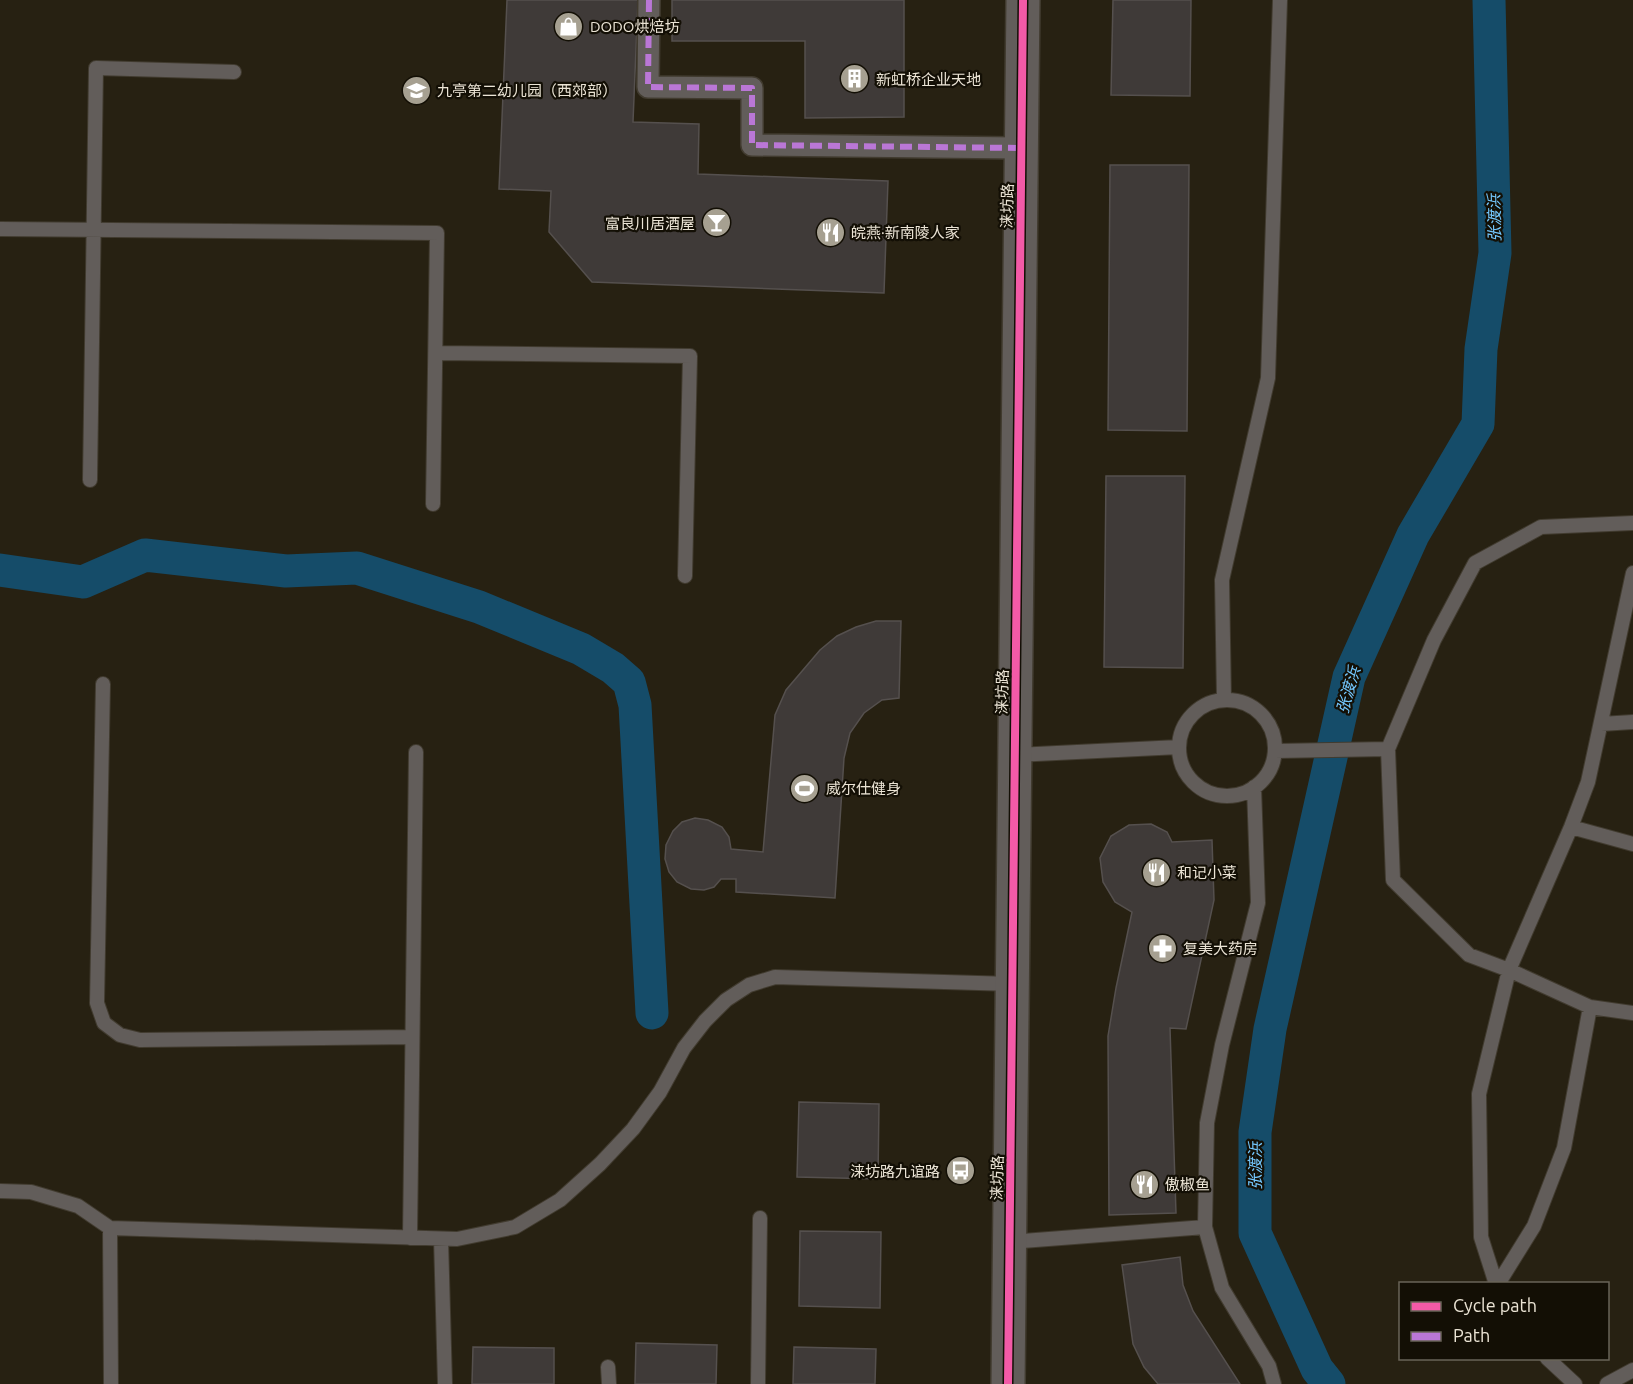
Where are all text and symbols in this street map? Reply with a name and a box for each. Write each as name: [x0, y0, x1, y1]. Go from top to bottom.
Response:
shop icon: DODO烘焙坊: [553, 10, 585, 42]
place label: DODO烘焙坊: [590, 18, 679, 35]
building icon: 新虹桥企业天地: [839, 63, 871, 95]
place label: 新虹桥企业天地: [876, 71, 981, 88]
school or university icon: 九亭第二幼儿园（西郊部）: [400, 74, 432, 106]
place label: 九亭第二幼儿园（西郊部）: [437, 82, 617, 99]
street label: 涞坊路: [998, 183, 1016, 229]
water label: 张渡浜: [1485, 192, 1503, 242]
bar icon: 富良川居酒屋: [700, 207, 732, 239]
place label: 富良川居酒屋: [605, 215, 695, 232]
restaurant icon: 皖燕·新南陵人家: [814, 216, 846, 248]
place label: 皖燕·新南陵人家: [851, 224, 960, 241]
water label: 张渡浜: [1333, 663, 1364, 716]
street label: 涞坊路: [993, 669, 1011, 715]
sports icon: 威尔仕健身: [789, 772, 821, 804]
place label: 威尔仕健身: [826, 780, 901, 797]
restaurant icon: 和记小菜: [1140, 856, 1172, 888]
place label: 和记小菜: [1177, 864, 1237, 881]
pharmacy icon: 复美大药房: [1146, 932, 1178, 964]
place label: 复美大药房: [1183, 940, 1258, 957]
water label: 张渡浜: [1246, 1140, 1264, 1190]
bus stop icon: 涞坊路九谊路: [945, 1155, 977, 1187]
street label: 涞坊路: [988, 1155, 1006, 1201]
place label: 涞坊路九谊路: [850, 1163, 940, 1180]
restaurant icon: 傲椒鱼: [1128, 1168, 1160, 1200]
place label: 傲椒鱼: [1165, 1176, 1210, 1193]
legend: [1399, 1282, 1609, 1360]
text: Cycle path: [1453, 1295, 1537, 1315]
text: Path: [1453, 1325, 1490, 1345]

